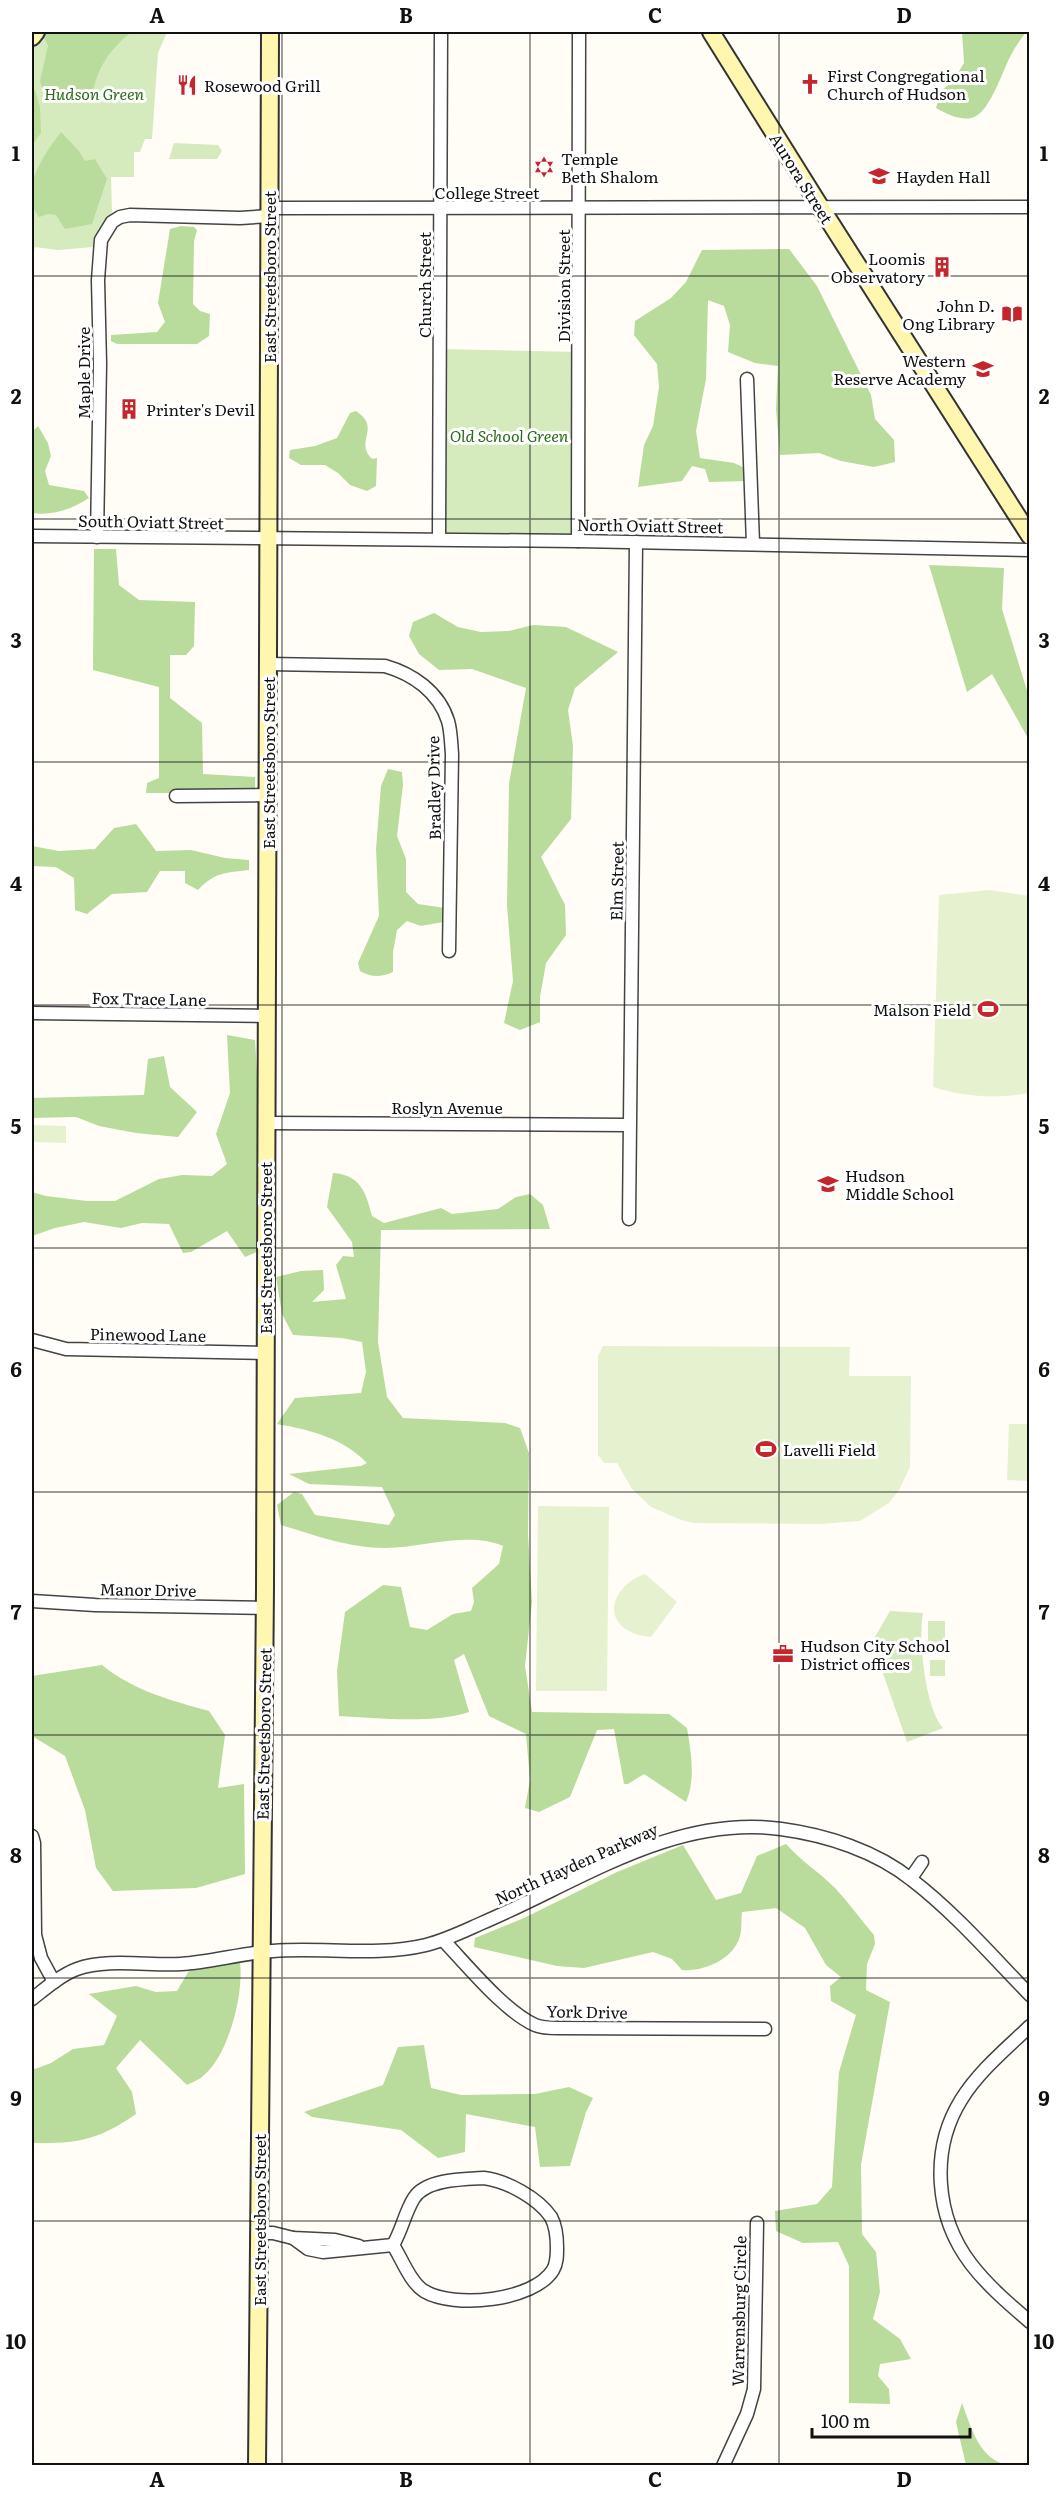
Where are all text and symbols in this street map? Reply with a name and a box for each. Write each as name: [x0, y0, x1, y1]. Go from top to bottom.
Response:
text: A: [149, 0, 165, 29]
text: B: [399, 0, 413, 29]
text: C: [648, 0, 662, 29]
text: D: [896, 0, 912, 29]
place label: First Congregational Church of Hudson: [827, 63, 985, 105]
church icon: First Congregational Church of Hudson: [798, 72, 822, 96]
restaurant icon: Rosewood Grill: [175, 73, 199, 97]
place label: Rosewood Grill: [204, 73, 321, 97]
park label: Hudson Green: [44, 81, 145, 105]
street label: Aurora Street: [765, 128, 840, 229]
text: 1: [12, 137, 20, 167]
text: 1: [1040, 137, 1048, 167]
place label: Temple Beth Shalom: [561, 146, 659, 188]
synagogue icon: Temple Beth Shalom: [532, 155, 556, 179]
school or university icon: Hayden Hall: [867, 164, 891, 188]
place label: Hayden Hall: [896, 164, 990, 188]
street label: College Street: [434, 180, 540, 204]
street label: East Streetsboro Street: [257, 190, 281, 363]
street label: Division Street: [551, 229, 575, 343]
street label: Church Street: [412, 231, 436, 338]
place label: Loomis Observatory: [831, 246, 926, 288]
building icon: Loomis Observatory: [930, 255, 954, 279]
place label: John D. Ong Library: [903, 293, 996, 335]
library icon: John D. Ong Library: [1000, 302, 1024, 326]
street label: Maple Drive: [71, 327, 95, 419]
place label: Western Reserve Academy: [833, 348, 967, 390]
school or university icon: Western Reserve Academy: [971, 357, 995, 381]
text: 2: [11, 380, 22, 410]
text: 2: [1039, 380, 1050, 410]
building icon: Printer's Devil: [117, 397, 141, 421]
place label: Printer's Devil: [146, 397, 255, 421]
park label: Old School Green: [450, 423, 569, 447]
street label: South Oviatt Street: [78, 508, 225, 534]
street label: North Oviatt Street: [577, 512, 724, 538]
text: 3: [10, 624, 22, 654]
text: 3: [1038, 624, 1050, 654]
street label: East Streetsboro Street: [256, 676, 280, 849]
street label: Bradley Drive: [420, 736, 446, 840]
street label: Elm Street: [603, 840, 629, 921]
text: 4: [10, 867, 22, 897]
text: 4: [1038, 867, 1050, 897]
street label: Fox Trace Lane: [91, 985, 207, 1011]
place label: Malson Field: [873, 997, 971, 1021]
sports icon: Malson Field: [976, 997, 1000, 1021]
street label: Roslyn Avenue: [391, 1095, 503, 1119]
text: 5: [11, 1110, 22, 1140]
text: 5: [1039, 1110, 1050, 1140]
street label: East Streetsboro Street: [253, 1161, 277, 1334]
place label: Hudson Middle School: [845, 1163, 954, 1205]
school or university icon: Hudson Middle School: [816, 1172, 840, 1196]
street label: Pinewood Lane: [90, 1321, 206, 1347]
text: 6: [10, 1353, 22, 1383]
text: 6: [1038, 1353, 1050, 1383]
sports icon: Lavelli Field: [754, 1437, 778, 1461]
place label: Lavelli Field: [783, 1437, 876, 1461]
street label: Manor Drive: [99, 1576, 197, 1602]
text: 7: [11, 1596, 22, 1626]
text: 7: [1039, 1596, 1050, 1626]
place label: Hudson City School District offices: [800, 1633, 950, 1675]
office icon: Hudson City School District offices: [771, 1642, 795, 1666]
street label: East Streetsboro Street: [249, 1647, 277, 1820]
street label: North Hayden Parkway: [490, 1816, 662, 1910]
text: 8: [10, 1839, 22, 1869]
text: 8: [1038, 1839, 1050, 1869]
street label: York Drive: [546, 1998, 628, 2024]
text: 9: [10, 2082, 22, 2112]
text: 9: [1038, 2082, 1050, 2112]
street label: East Streetsboro Street: [247, 2133, 271, 2306]
street label: Warrensburg Circle: [725, 2235, 751, 2387]
text: 10: [6, 2325, 26, 2355]
text: 10: [1034, 2325, 1054, 2355]
scale bar: [812, 2401, 970, 2439]
text: 100 m: [821, 2407, 870, 2434]
text: A: [149, 2463, 165, 2493]
text: B: [399, 2463, 413, 2493]
text: C: [648, 2463, 662, 2493]
text: D: [896, 2463, 912, 2493]

